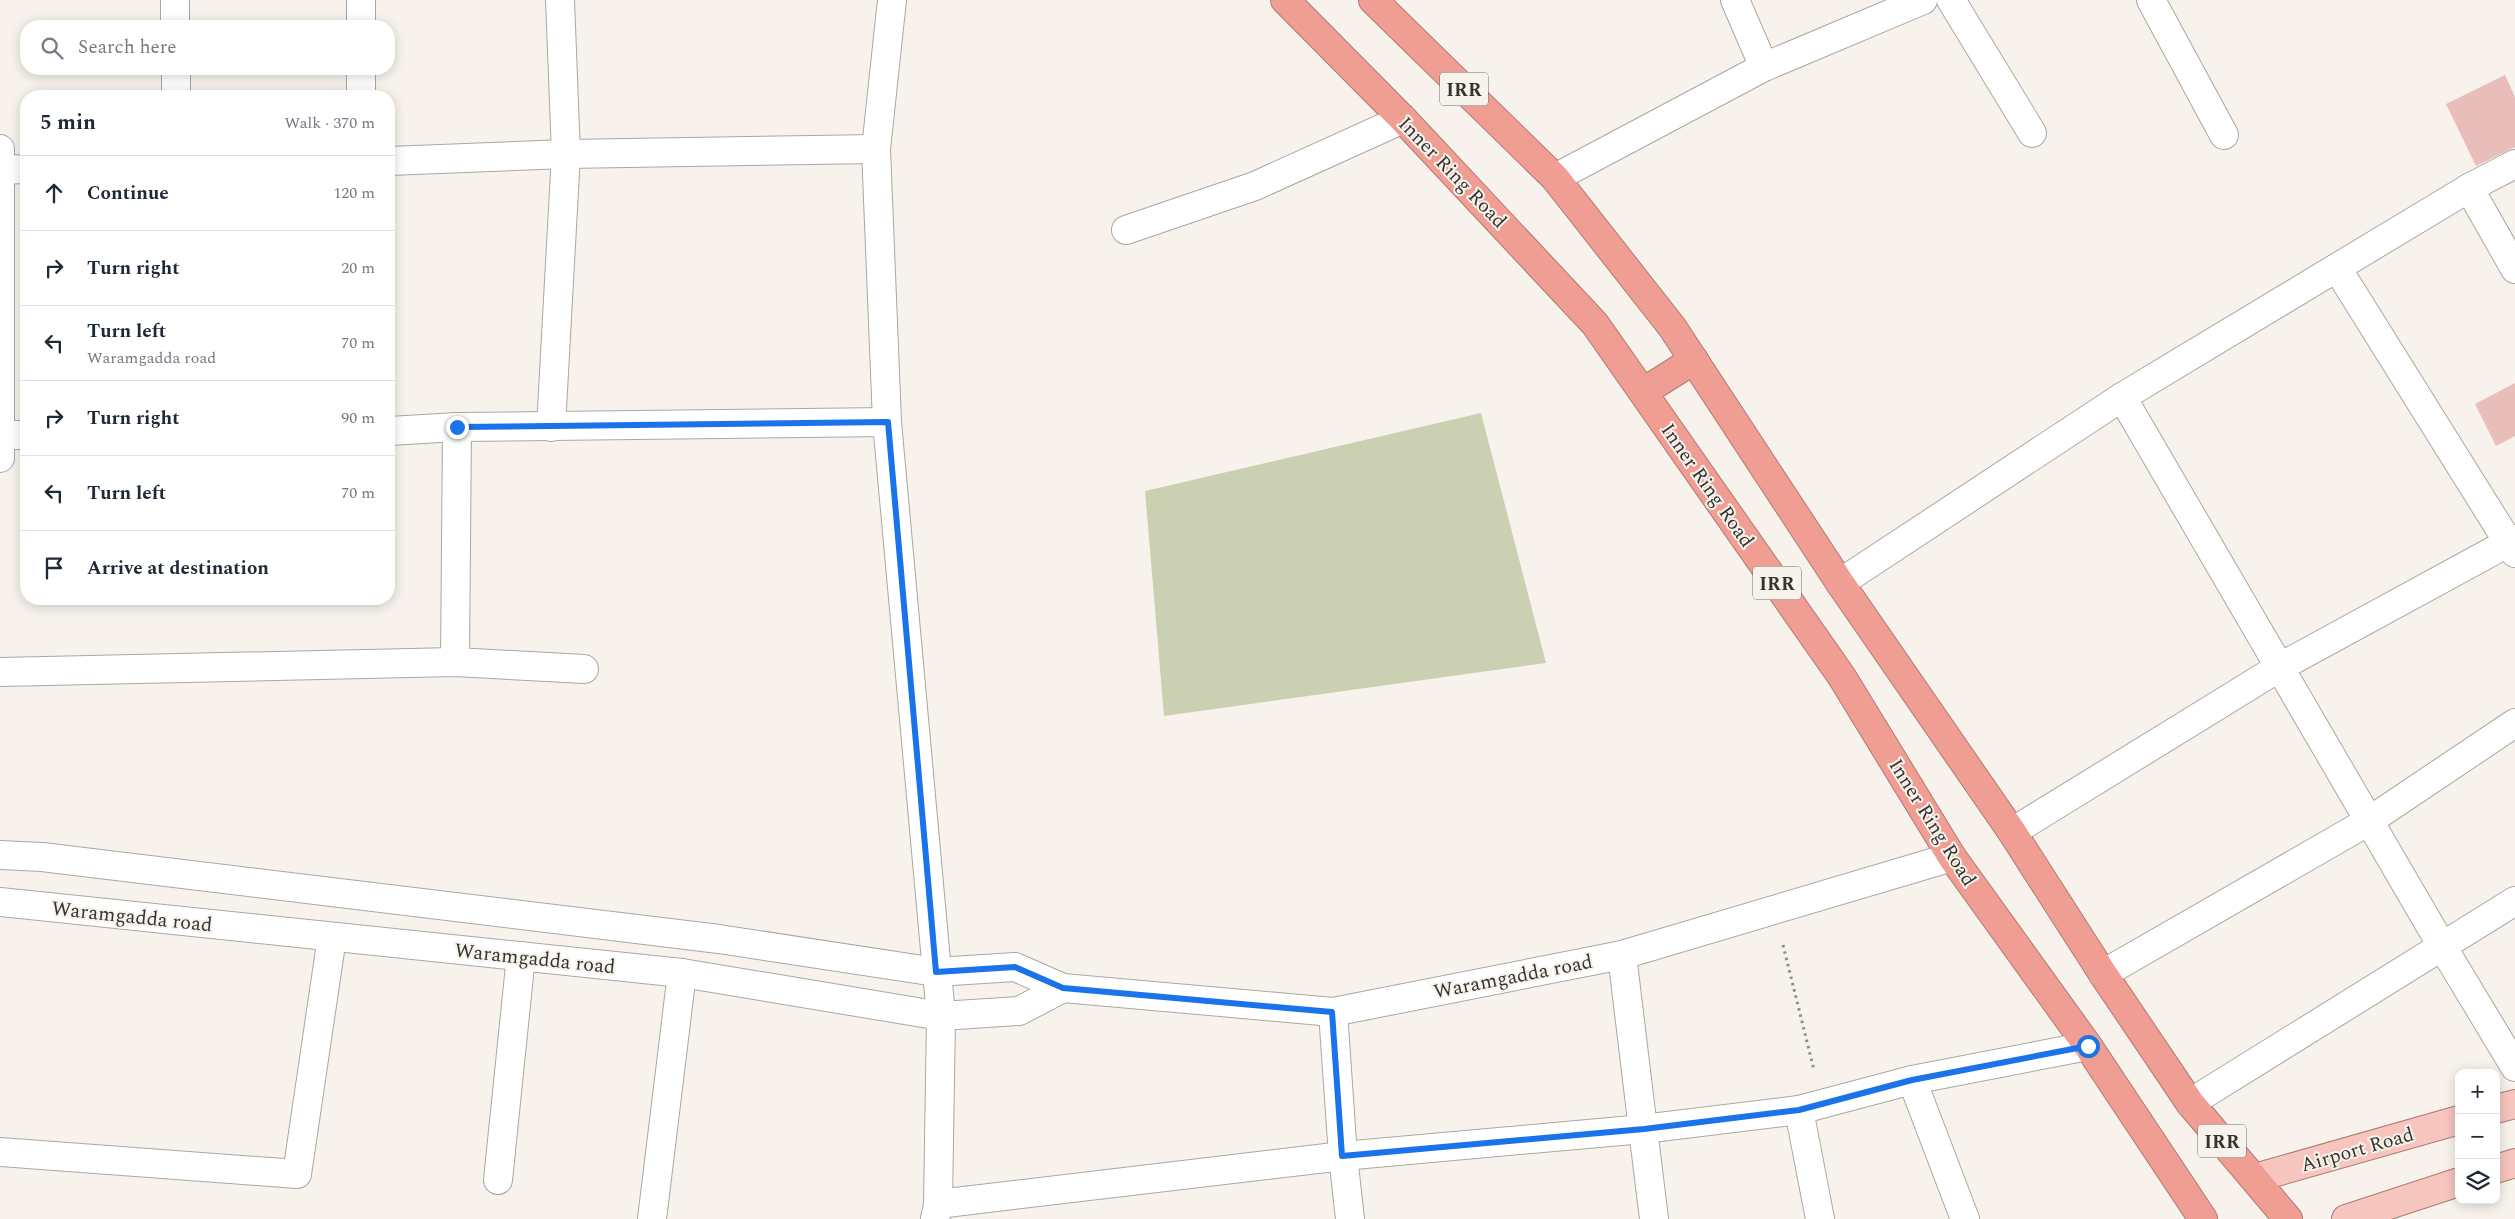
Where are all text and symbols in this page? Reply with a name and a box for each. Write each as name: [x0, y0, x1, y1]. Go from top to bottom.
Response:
search box: [20, 20, 395, 75]
text: Search here: [78, 33, 177, 62]
icon: search: [38, 34, 66, 62]
road number: IRR: [1440, 72, 1488, 106]
text: 5 min: [40, 107, 96, 139]
street label: Inner Ring Road: [1391, 110, 1514, 236]
text: Walk · 370 m: [284, 111, 375, 135]
icon: ahead: [40, 179, 68, 207]
text: Continue: [87, 179, 169, 208]
text: 120 m: [333, 181, 375, 205]
icon: right: [40, 254, 68, 282]
text: Turn right: [87, 254, 180, 283]
text: 20 m: [341, 256, 375, 280]
text: Turn left: [87, 317, 166, 346]
icon: left: [40, 329, 68, 357]
text: 70 m: [341, 331, 375, 355]
text: Waramgadda road: [87, 346, 216, 370]
icon: right: [40, 404, 68, 432]
text: Turn right: [87, 404, 180, 433]
text: 90 m: [341, 406, 375, 430]
route end: [446, 416, 469, 439]
street label: Inner Ring Road: [1653, 417, 1761, 554]
icon: left: [40, 479, 68, 507]
text: Turn left: [87, 479, 166, 508]
text: 70 m: [341, 481, 375, 505]
icon: arrive: [40, 554, 68, 582]
text: Arrive at destination: [87, 554, 269, 583]
road number: IRR: [1753, 566, 1801, 600]
street label: Inner Ring Road: [1881, 753, 1983, 892]
street label: Waramgadda road: [50, 894, 214, 940]
street label: Waramgadda road: [453, 936, 617, 982]
street label: Waramgadda road: [1431, 947, 1595, 1007]
route start: [2077, 1035, 2100, 1058]
map controls: [2455, 1069, 2500, 1204]
button: +: [2455, 1069, 2500, 1114]
button: −: [2455, 1114, 2500, 1159]
street label: Airport Road: [2297, 1119, 2417, 1180]
road number: IRR: [2198, 1124, 2246, 1158]
button: layers: [2455, 1159, 2500, 1204]

